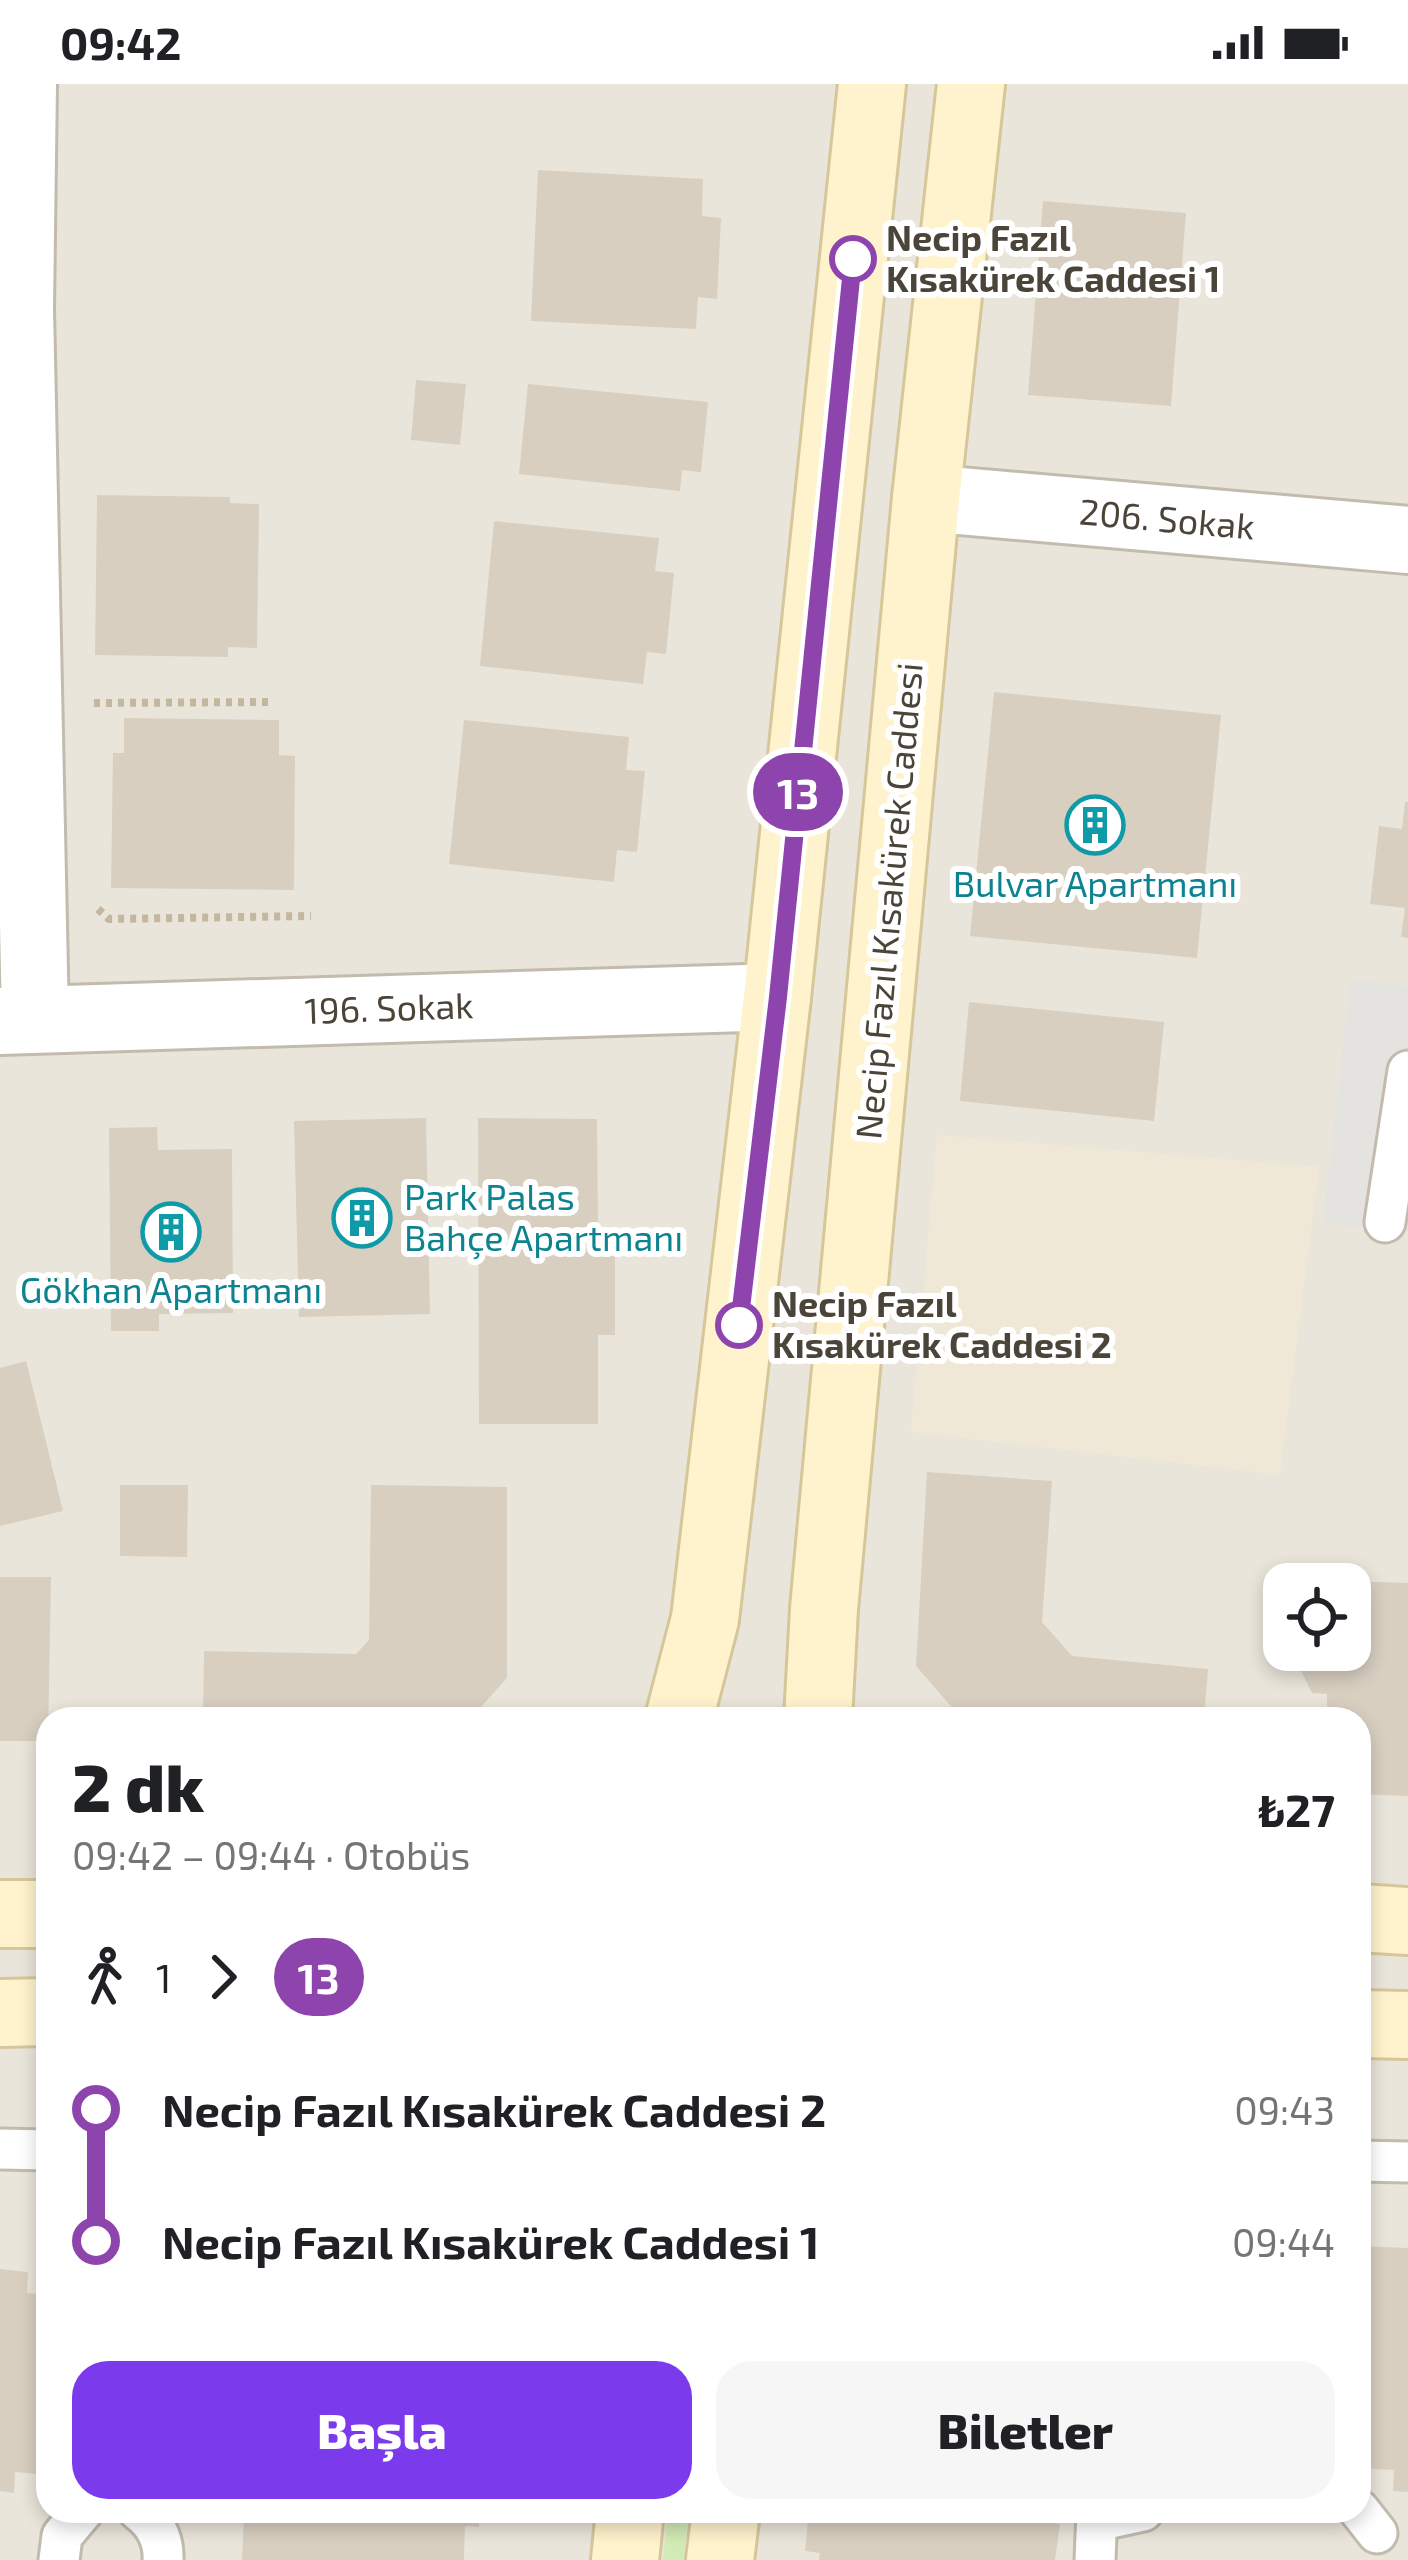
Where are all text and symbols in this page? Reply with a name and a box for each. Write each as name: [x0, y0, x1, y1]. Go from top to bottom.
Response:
text: 09:42: [60, 15, 181, 69]
place label: Necip Fazıl Kısakürek Caddesi 1: [886, 215, 1220, 299]
marker: Necip Fazıl Kısakürek Caddesi 1: [831, 237, 875, 281]
street label: 206. Sokak: [1078, 488, 1257, 547]
street label: Necip Fazıl Kısakürek Caddesi: [845, 661, 930, 1141]
line badge: 13: [744, 753, 852, 831]
text: 13: [777, 767, 819, 817]
building icon: Bulvar Apartmanı: [1064, 794, 1126, 856]
place label: Bulvar Apartmanı: [953, 861, 1237, 904]
street label: 196. Sokak: [304, 982, 474, 1031]
place label: Park Palas Bahçe Apartmanı: [404, 1174, 683, 1260]
building icon: Park Palas Bahçe Apartmanı: [331, 1187, 393, 1249]
building icon: Gökhan Apartmanı: [140, 1201, 202, 1263]
place label: Gökhan Apartmanı: [20, 1267, 322, 1310]
place label: Necip Fazıl Kısakürek Caddesi 2: [772, 1281, 1112, 1365]
marker: Necip Fazıl Kısakürek Caddesi 2: [717, 1303, 761, 1347]
map controls: [1263, 1563, 1371, 1671]
button: locate: [1263, 1563, 1371, 1671]
text: 2 dk: [72, 1746, 204, 1825]
text: ₺27: [1258, 1782, 1335, 1836]
text: 09:42 – 09:44 · Otobüs: [72, 1831, 470, 1878]
icon: walk: [72, 1944, 138, 2010]
icon: forward: [190, 1944, 256, 2010]
text: 13: [298, 1952, 340, 2002]
text: 1: [156, 1954, 172, 2001]
text: Necip Fazıl Kısakürek Caddesi 2: [162, 2082, 826, 2136]
text: 09:43: [1234, 2086, 1335, 2133]
text: Necip Fazıl Kısakürek Caddesi 1: [162, 2214, 819, 2268]
text: 09:44: [1232, 2218, 1335, 2265]
button: Başla: [72, 2361, 692, 2499]
button: Biletler: [716, 2361, 1335, 2499]

